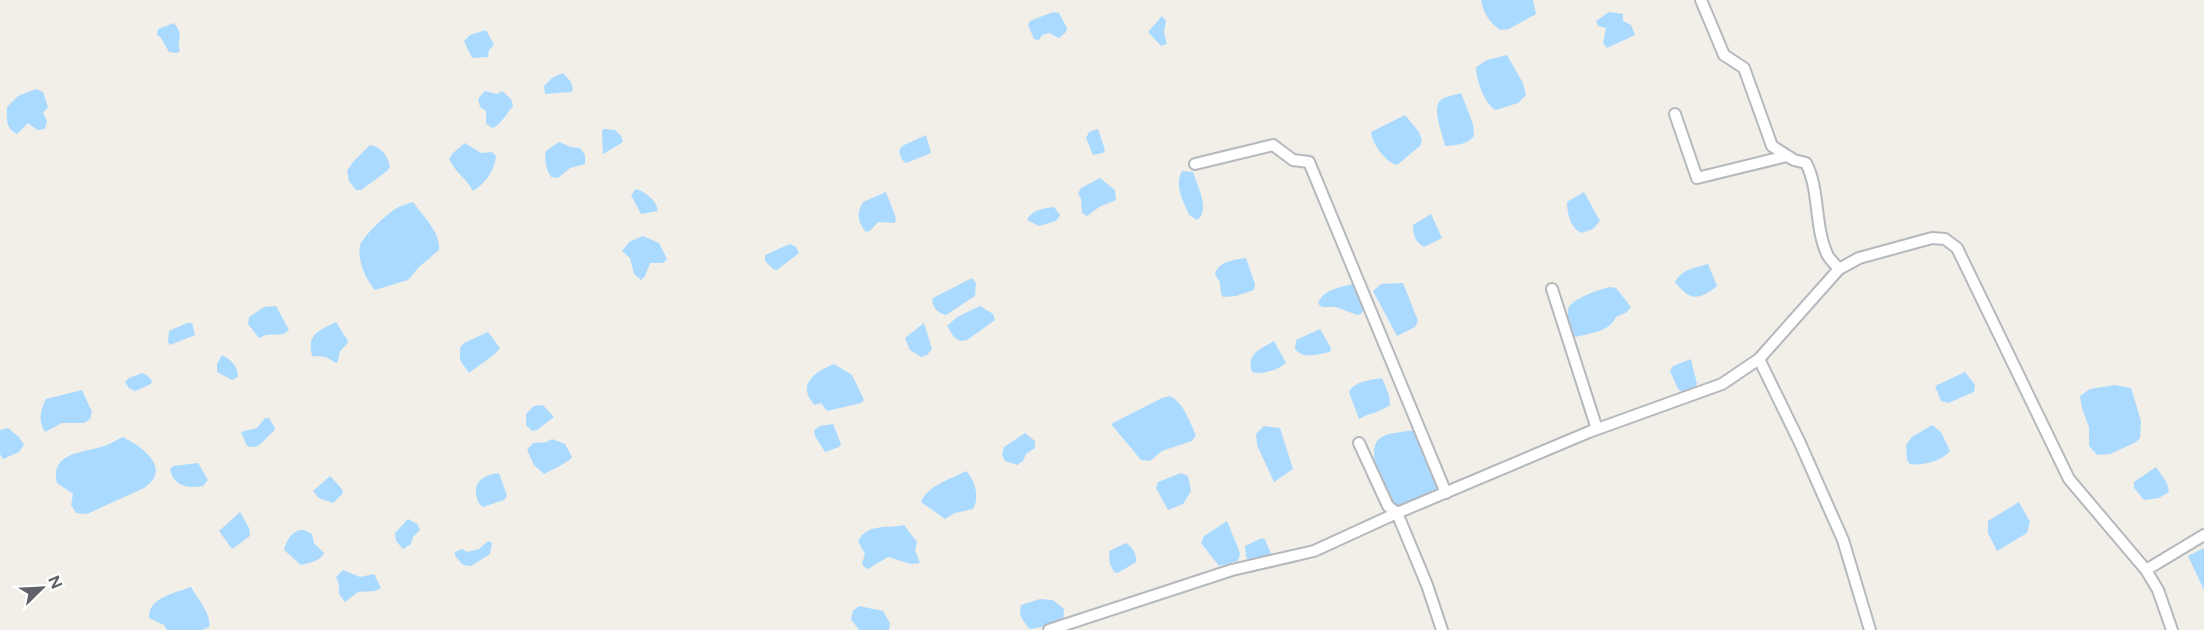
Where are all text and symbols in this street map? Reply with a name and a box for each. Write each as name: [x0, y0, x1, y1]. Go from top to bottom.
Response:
north arrow: [12, 558, 72, 618]
text: N: [44, 573, 66, 592]

